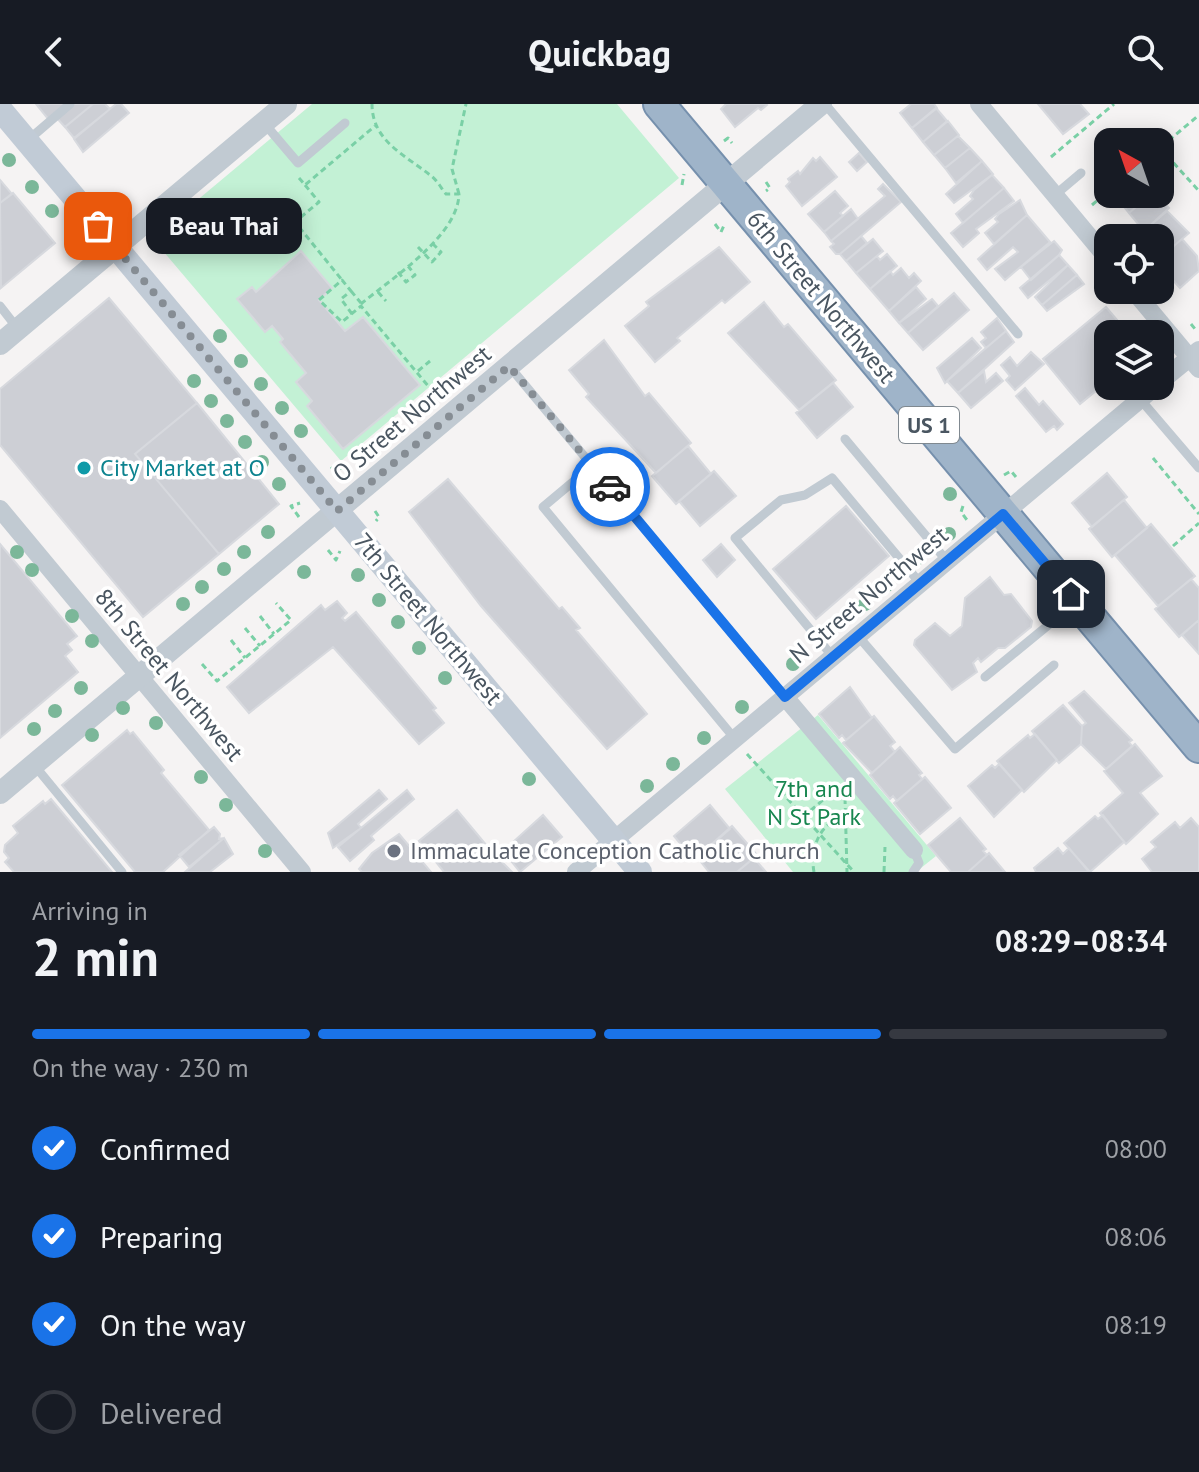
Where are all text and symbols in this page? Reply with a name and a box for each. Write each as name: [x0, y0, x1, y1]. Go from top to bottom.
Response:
text: Quickbag: [528, 29, 671, 76]
icon: back: [32, 30, 76, 74]
icon: search: [1123, 30, 1167, 74]
north arrow: [1094, 128, 1174, 208]
map controls: [1094, 128, 1174, 400]
pin: [64, 192, 132, 260]
callout: Beau Thai: [146, 198, 302, 254]
icon: bag: [76, 204, 120, 248]
street label: 6th Street Northwest: [740, 204, 902, 389]
text: Beau Thai: [169, 209, 279, 242]
button: locate: [1094, 224, 1174, 304]
button: layers: [1094, 320, 1174, 400]
street label: O Street Northwest: [326, 338, 497, 489]
road number: US 1: [899, 407, 959, 443]
courier: [570, 447, 650, 527]
place label: City Market at O: [100, 452, 265, 483]
marker: City Market at O: [75, 459, 93, 477]
icon: car: [588, 465, 632, 509]
street label: N Street Northwest: [783, 519, 954, 670]
street label: 7th Street Northwest: [347, 526, 509, 711]
pin: [1037, 560, 1105, 628]
icon: home: [1049, 572, 1093, 616]
street label: 8th Street Northwest: [88, 582, 250, 767]
park label: 7th and N St Park: [767, 773, 861, 832]
place label: Immaculate Conception Catholic Church: [410, 835, 820, 866]
marker: Immaculate Conception Catholic Church: [385, 842, 403, 860]
text: Arriving in: [32, 894, 148, 927]
text: 08:29–08:34: [995, 921, 1167, 960]
text: 2 min: [32, 923, 159, 990]
text: On the way · 230 m: [32, 1051, 249, 1084]
icon: check: [32, 1126, 76, 1170]
text: Confirmed: [100, 1129, 231, 1168]
text: 08:00: [1105, 1132, 1167, 1165]
icon: check: [32, 1214, 76, 1258]
text: Preparing: [100, 1217, 223, 1256]
text: 08:06: [1105, 1220, 1167, 1253]
icon: check: [32, 1302, 76, 1346]
text: On the way: [100, 1305, 246, 1344]
text: 08:19: [1105, 1308, 1167, 1341]
text: Delivered: [100, 1393, 223, 1432]

